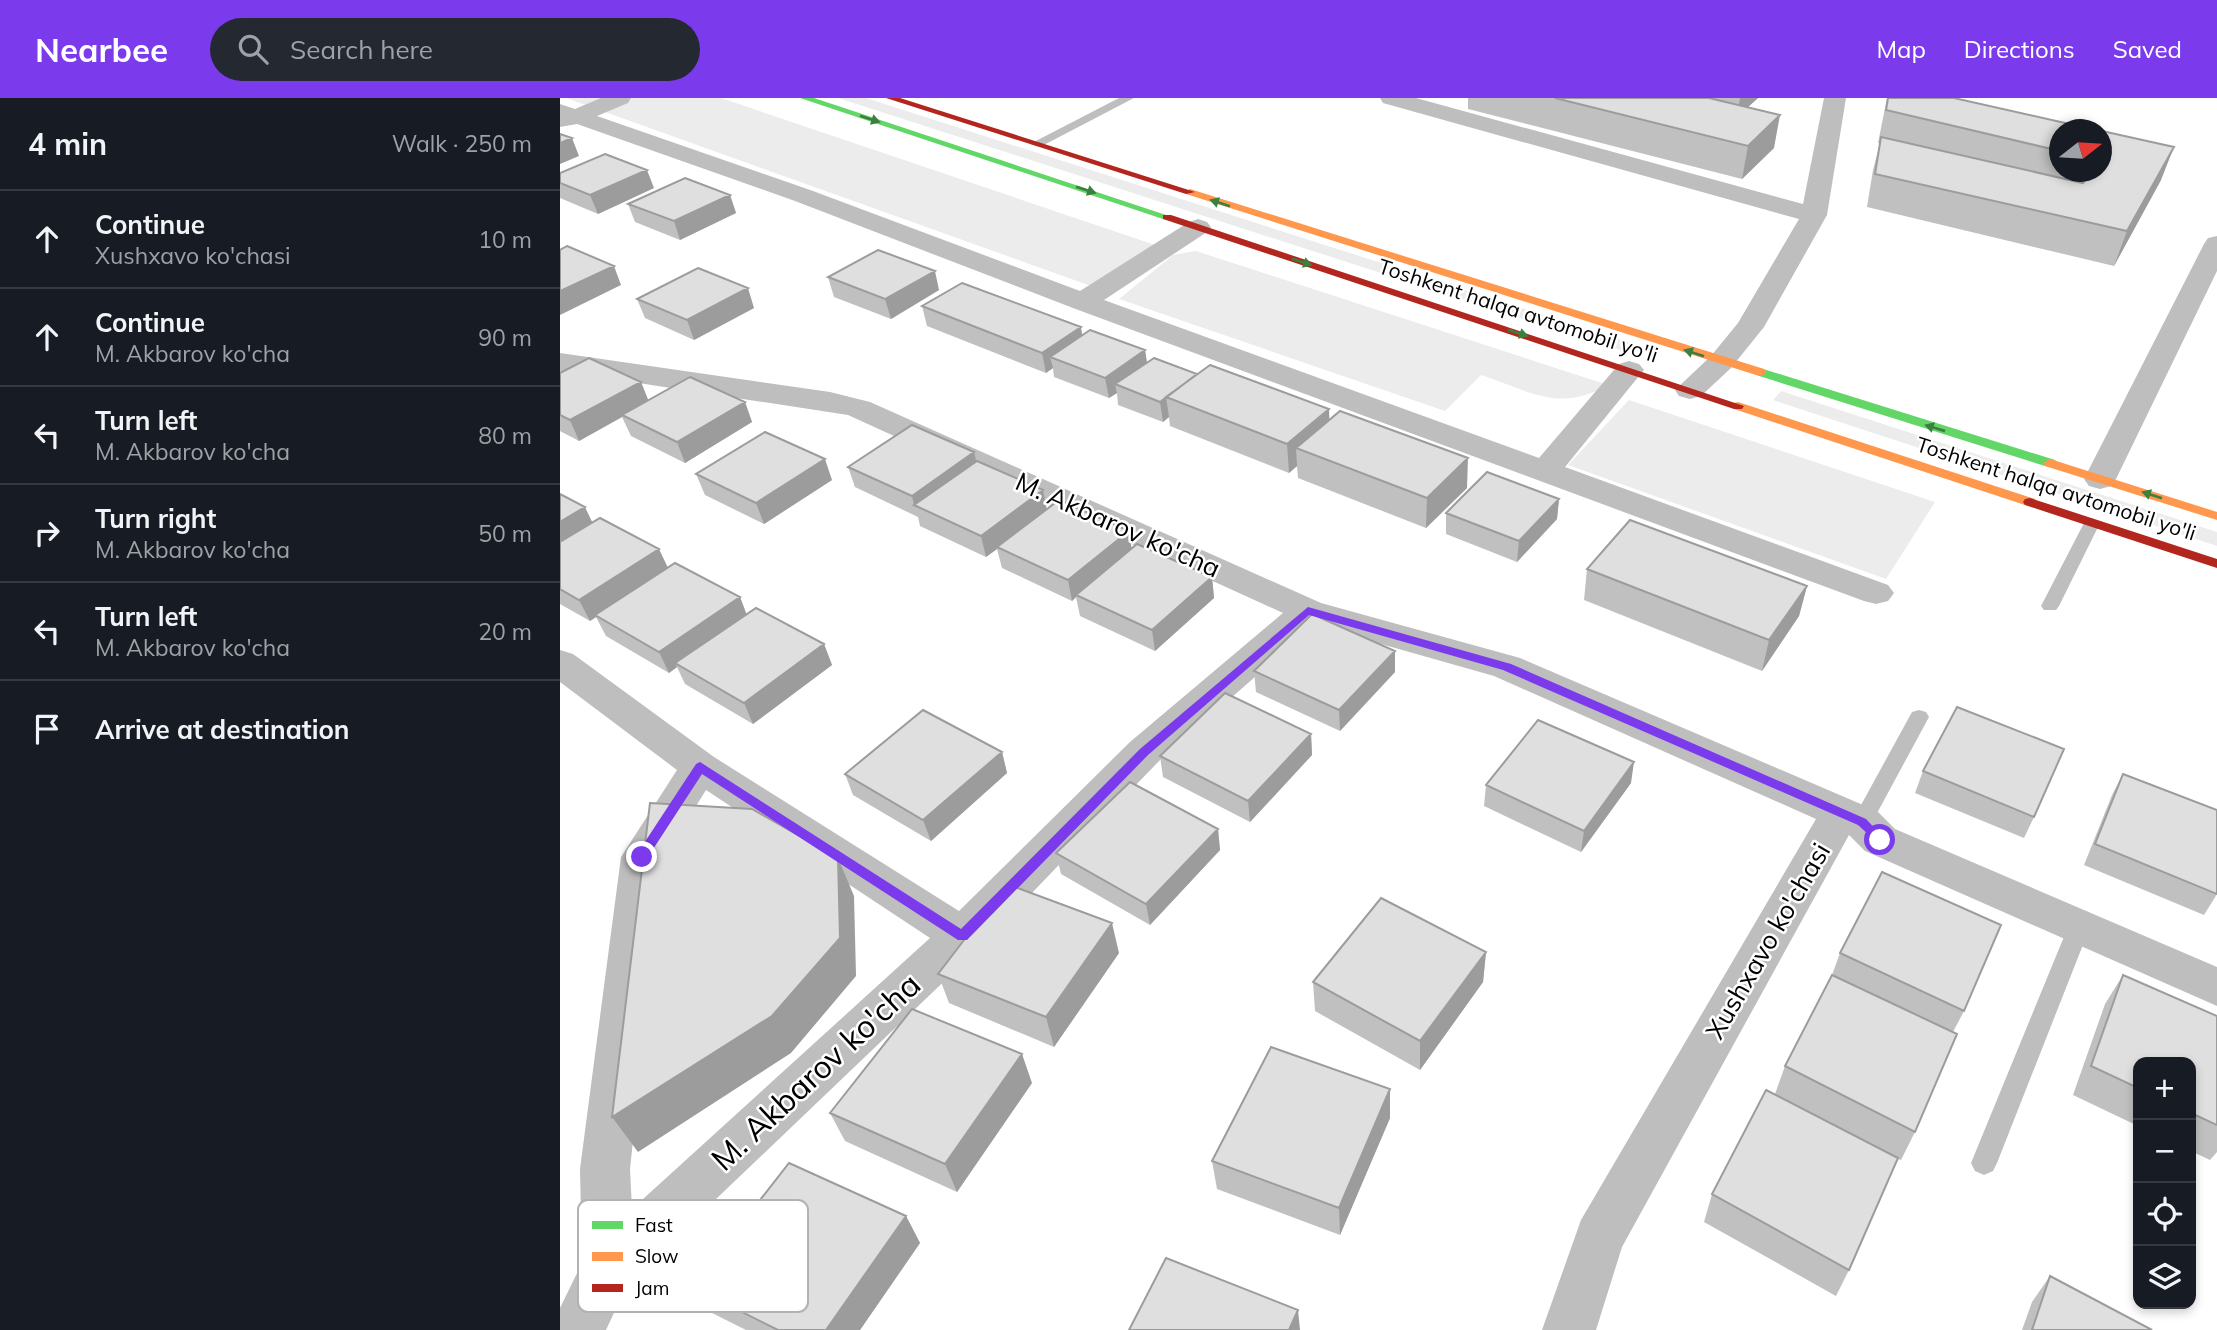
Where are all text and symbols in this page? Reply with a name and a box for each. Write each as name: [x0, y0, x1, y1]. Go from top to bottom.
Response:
search box: [210, 18, 700, 81]
text: Nearbee: [35, 29, 168, 70]
icon: search: [234, 30, 272, 68]
text: Search here: [290, 33, 433, 66]
text: Map: [1876, 34, 1926, 64]
text: Directions: [1964, 34, 2075, 64]
text: Saved: [2113, 34, 2182, 64]
one-way arrow: [859, 115, 880, 125]
north arrow: [2049, 119, 2112, 182]
text: 4 min: [28, 125, 107, 163]
text: Walk · 250 m: [392, 129, 532, 158]
one-way arrow: [1076, 186, 1097, 196]
one-way arrow: [1210, 197, 1231, 207]
text: Continue: [95, 208, 205, 241]
icon: ahead: [28, 220, 66, 258]
text: 10 m: [478, 225, 532, 254]
text: Xushxavo ko'chasi: [95, 241, 291, 270]
street label: Toshkent halqa avtomobil yo'li: [1375, 252, 1662, 368]
one-way arrow: [1292, 257, 1313, 268]
text: Continue: [95, 306, 205, 339]
icon: ahead: [28, 318, 66, 356]
text: 90 m: [478, 323, 532, 352]
one-way arrow: [1507, 329, 1528, 339]
text: M. Akbarov ko'cha: [95, 339, 290, 368]
one-way arrow: [1683, 347, 1704, 358]
text: Turn left: [95, 404, 197, 437]
icon: left: [28, 416, 66, 454]
text: 80 m: [478, 421, 532, 450]
one-way arrow: [1924, 422, 1945, 432]
street label: Toshkent halqa avtomobil yo'li: [1913, 430, 2200, 546]
text: M. Akbarov ko'cha: [95, 437, 290, 466]
street label: M. Akbarov ko'cha: [1011, 465, 1226, 584]
one-way arrow: [2141, 489, 2162, 500]
text: Turn right: [95, 502, 216, 535]
icon: right: [28, 514, 66, 552]
text: 50 m: [478, 519, 532, 548]
text: M. Akbarov ko'cha: [95, 535, 290, 564]
text: Turn left: [95, 600, 197, 633]
icon: left: [28, 612, 66, 650]
text: 20 m: [478, 617, 532, 646]
text: M. Akbarov ko'cha: [95, 633, 290, 662]
icon: arrive: [28, 710, 66, 748]
text: Arrive at destination: [95, 713, 350, 746]
route start: [1864, 824, 1895, 855]
street label: Xushxavo ko'chasi: [1698, 837, 1837, 1045]
route end: [626, 841, 657, 872]
street label: M. Akbarov ko'cha: [702, 964, 928, 1178]
map controls: [2133, 1057, 2196, 1309]
button: +: [2133, 1057, 2196, 1120]
button: −: [2133, 1120, 2196, 1183]
button: locate: [2133, 1183, 2196, 1246]
legend: [578, 1200, 808, 1312]
text: Fast: [635, 1213, 673, 1237]
text: Slow: [635, 1244, 679, 1268]
button: layers: [2133, 1246, 2196, 1309]
text: Jam: [635, 1276, 669, 1300]

